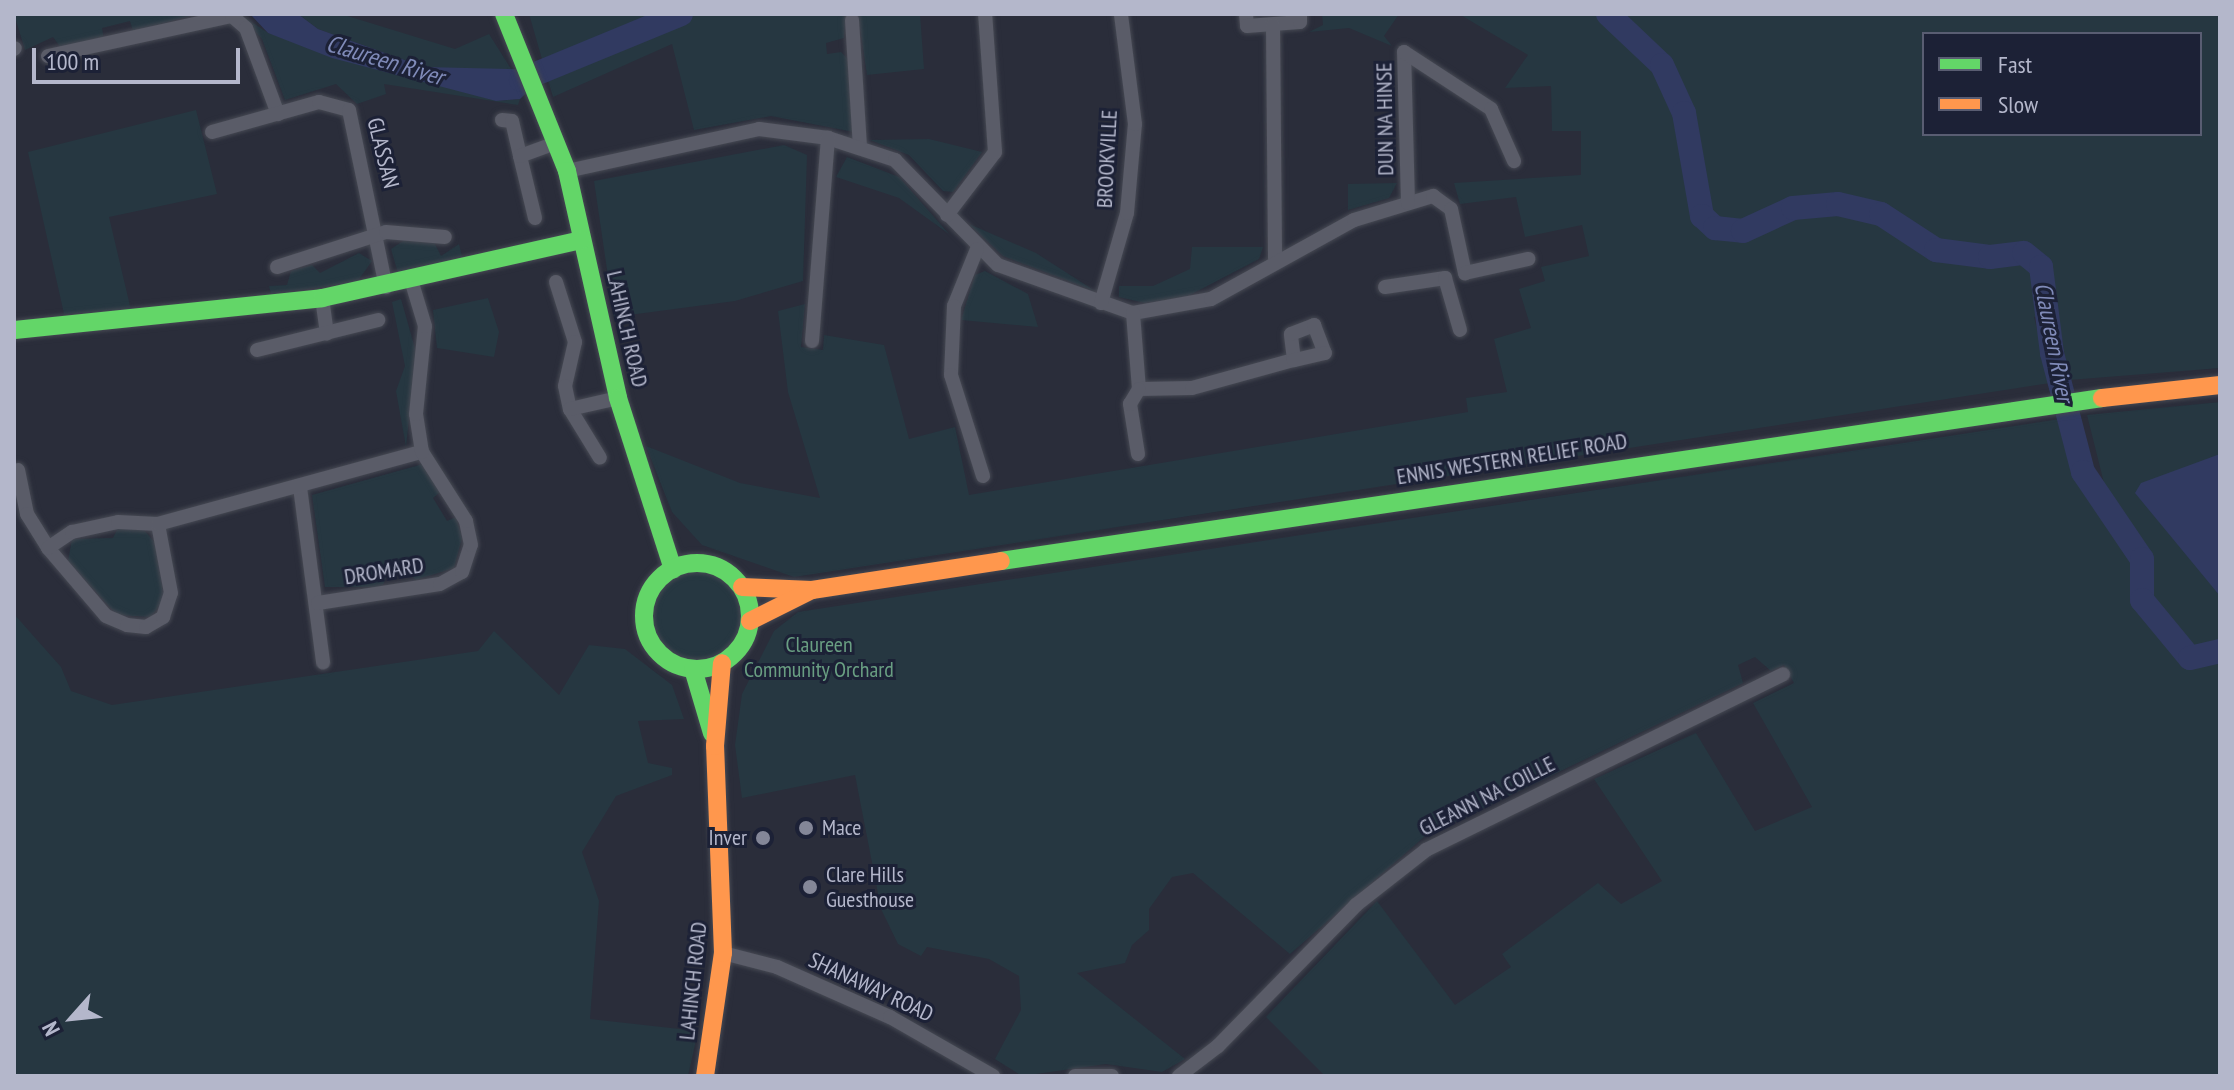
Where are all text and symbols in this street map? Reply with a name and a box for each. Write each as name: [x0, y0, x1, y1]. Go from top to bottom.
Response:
water label: Claureen River: [323, 29, 447, 91]
scale bar: [36, 32, 244, 82]
legend: [1922, 32, 2202, 136]
text: 100 m: [46, 46, 99, 77]
text: Fast: [1998, 49, 2032, 80]
street label: DUN NA HINSE: [1371, 62, 1399, 176]
text: Slow: [1998, 89, 2038, 120]
street label: BROOKVILLE: [1091, 109, 1123, 209]
street label: GLASSAN: [362, 115, 404, 191]
street label: LAHINCH ROAD: [601, 268, 653, 390]
water label: Claureen River: [2028, 280, 2080, 404]
street label: ENNIS WESTERN RELIEF ROAD: [1395, 428, 1629, 490]
street label: DROMARD: [342, 552, 426, 590]
park label: Claureen Community Orchard: [744, 631, 894, 682]
street label: GLEANN NA COILLE: [1414, 750, 1560, 842]
place label: Mace: [822, 815, 861, 841]
marker: Mace: [797, 819, 815, 837]
place label: Inver: [709, 825, 747, 851]
marker: Inver: [754, 829, 772, 847]
place label: Clare Hills Guesthouse: [826, 861, 914, 912]
marker: Clare Hills Guesthouse: [801, 878, 819, 896]
street label: LAHINCH ROAD: [674, 921, 712, 1041]
street label: SHANAWAY ROAD: [804, 947, 938, 1027]
north arrow: [32, 978, 112, 1058]
text: N: [35, 1017, 66, 1041]

